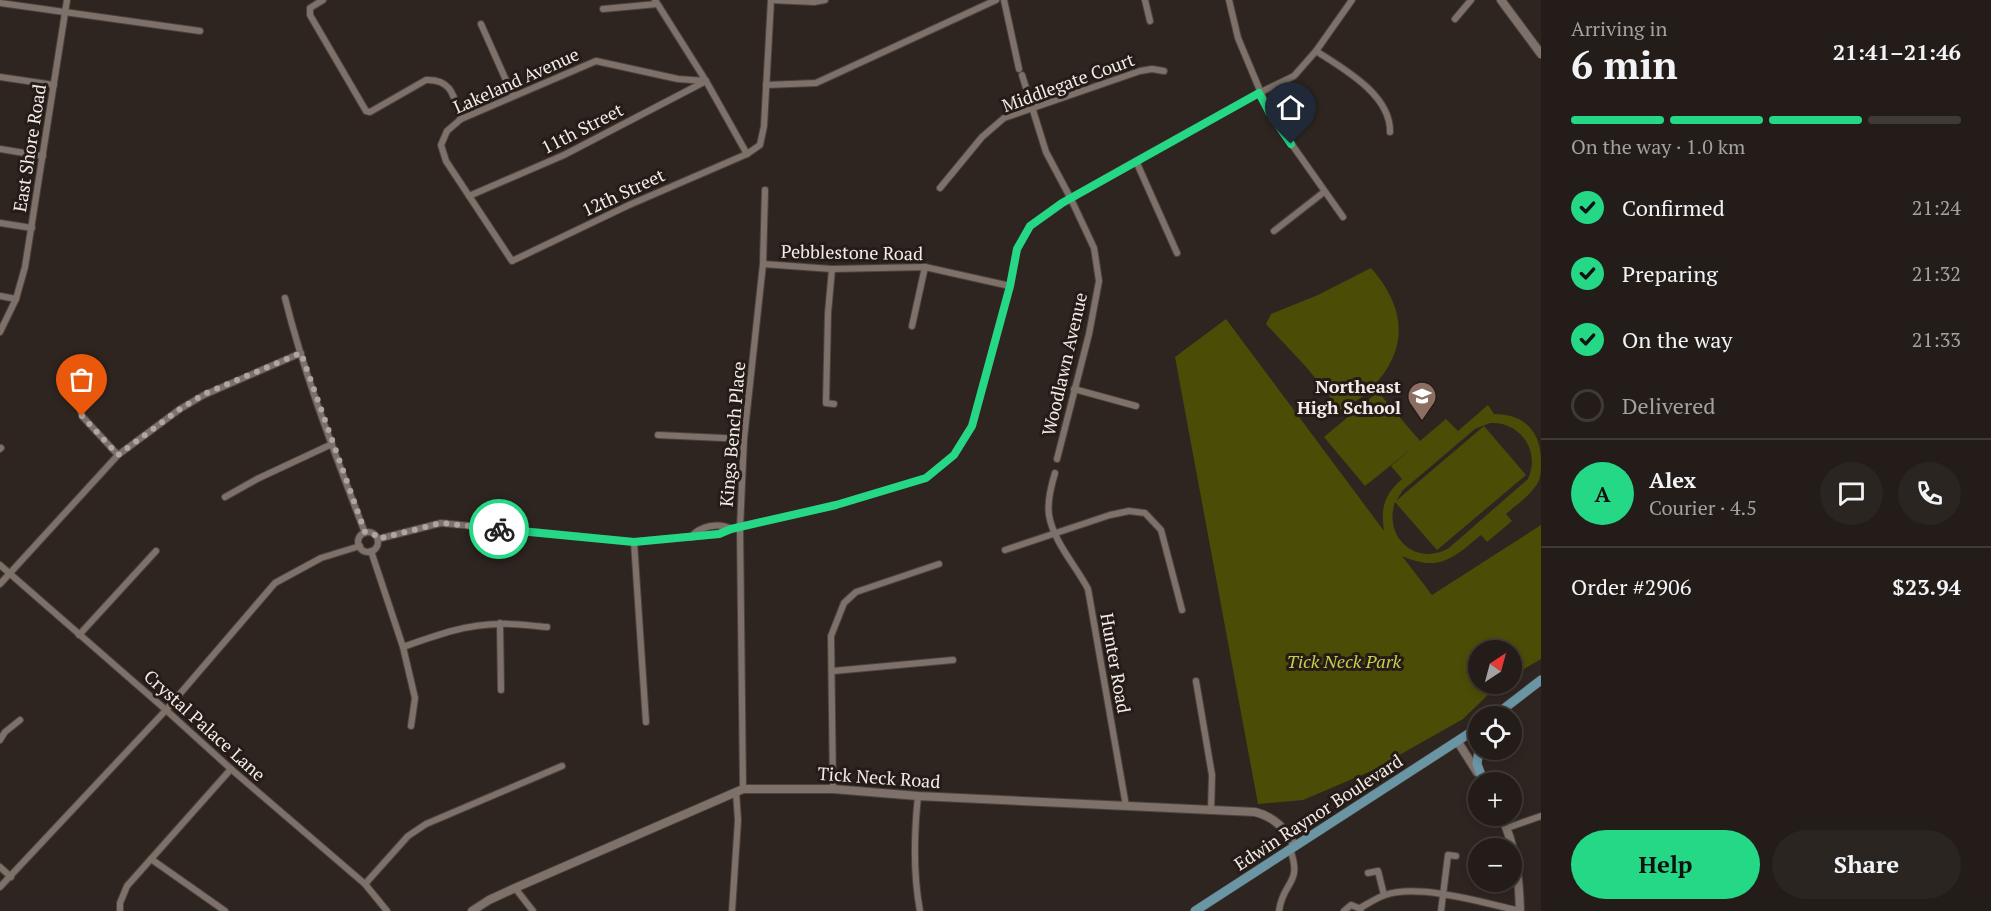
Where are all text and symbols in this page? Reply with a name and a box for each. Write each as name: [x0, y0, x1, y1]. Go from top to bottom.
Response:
text: Arriving in: [1571, 15, 1667, 42]
text: 21:41–21:46: [1833, 37, 1961, 66]
text: 6 min: [1571, 38, 1678, 90]
street label: Lakeland Avenue: [449, 42, 583, 118]
street label: Middlegate Court: [998, 47, 1138, 117]
street label: East Shore Road: [7, 82, 51, 214]
pin: [1265, 82, 1316, 144]
icon: home: [1274, 91, 1307, 124]
street label: 11th Street: [537, 97, 627, 159]
text: On the way · 1.0 km: [1571, 133, 1745, 160]
street label: 12th Street: [578, 162, 669, 222]
icon: check: [1571, 191, 1604, 224]
text: Confirmed: [1622, 193, 1725, 222]
text: 21:24: [1912, 194, 1961, 221]
street label: Pebblestone Road: [781, 239, 923, 265]
icon: check: [1571, 257, 1604, 290]
text: Preparing: [1622, 259, 1718, 288]
text: 21:32: [1912, 260, 1961, 287]
street label: Woodlawn Avenue: [1036, 290, 1092, 438]
icon: check: [1571, 323, 1604, 356]
text: On the way: [1622, 325, 1732, 354]
text: 21:33: [1912, 326, 1961, 353]
pin: [56, 354, 107, 416]
street label: Kings Bench Place: [714, 360, 750, 508]
icon: bag: [65, 363, 98, 396]
place label: Northeast High School: [1297, 374, 1401, 419]
school or university icon: Northeast High School: [1406, 380, 1438, 422]
text: Delivered: [1622, 391, 1715, 420]
button: chat: [1820, 462, 1883, 525]
button: phone: [1898, 462, 1961, 525]
text: Alex: [1649, 465, 1696, 494]
text: A: [1594, 479, 1611, 508]
text: Courier · 4.5: [1649, 494, 1757, 521]
courier: [469, 499, 529, 559]
icon: bike: [483, 513, 516, 546]
text: Order #2906: [1571, 572, 1691, 601]
text: $23.94: [1892, 572, 1961, 601]
street label: Hunter Road: [1095, 611, 1137, 715]
north arrow: [1468, 640, 1522, 694]
map controls: [1468, 640, 1522, 892]
park label: Tick Neck Park: [1287, 649, 1402, 673]
street label: Crystal Palace Lane: [139, 664, 271, 786]
button: locate: [1468, 706, 1522, 760]
street label: Edwin Raynor Boulevard: [1229, 748, 1407, 876]
street label: Tick Neck Road: [817, 761, 941, 793]
button: +: [1468, 772, 1522, 826]
button: Help: [1571, 830, 1760, 899]
button: Share: [1772, 830, 1961, 899]
button: −: [1468, 838, 1522, 892]

